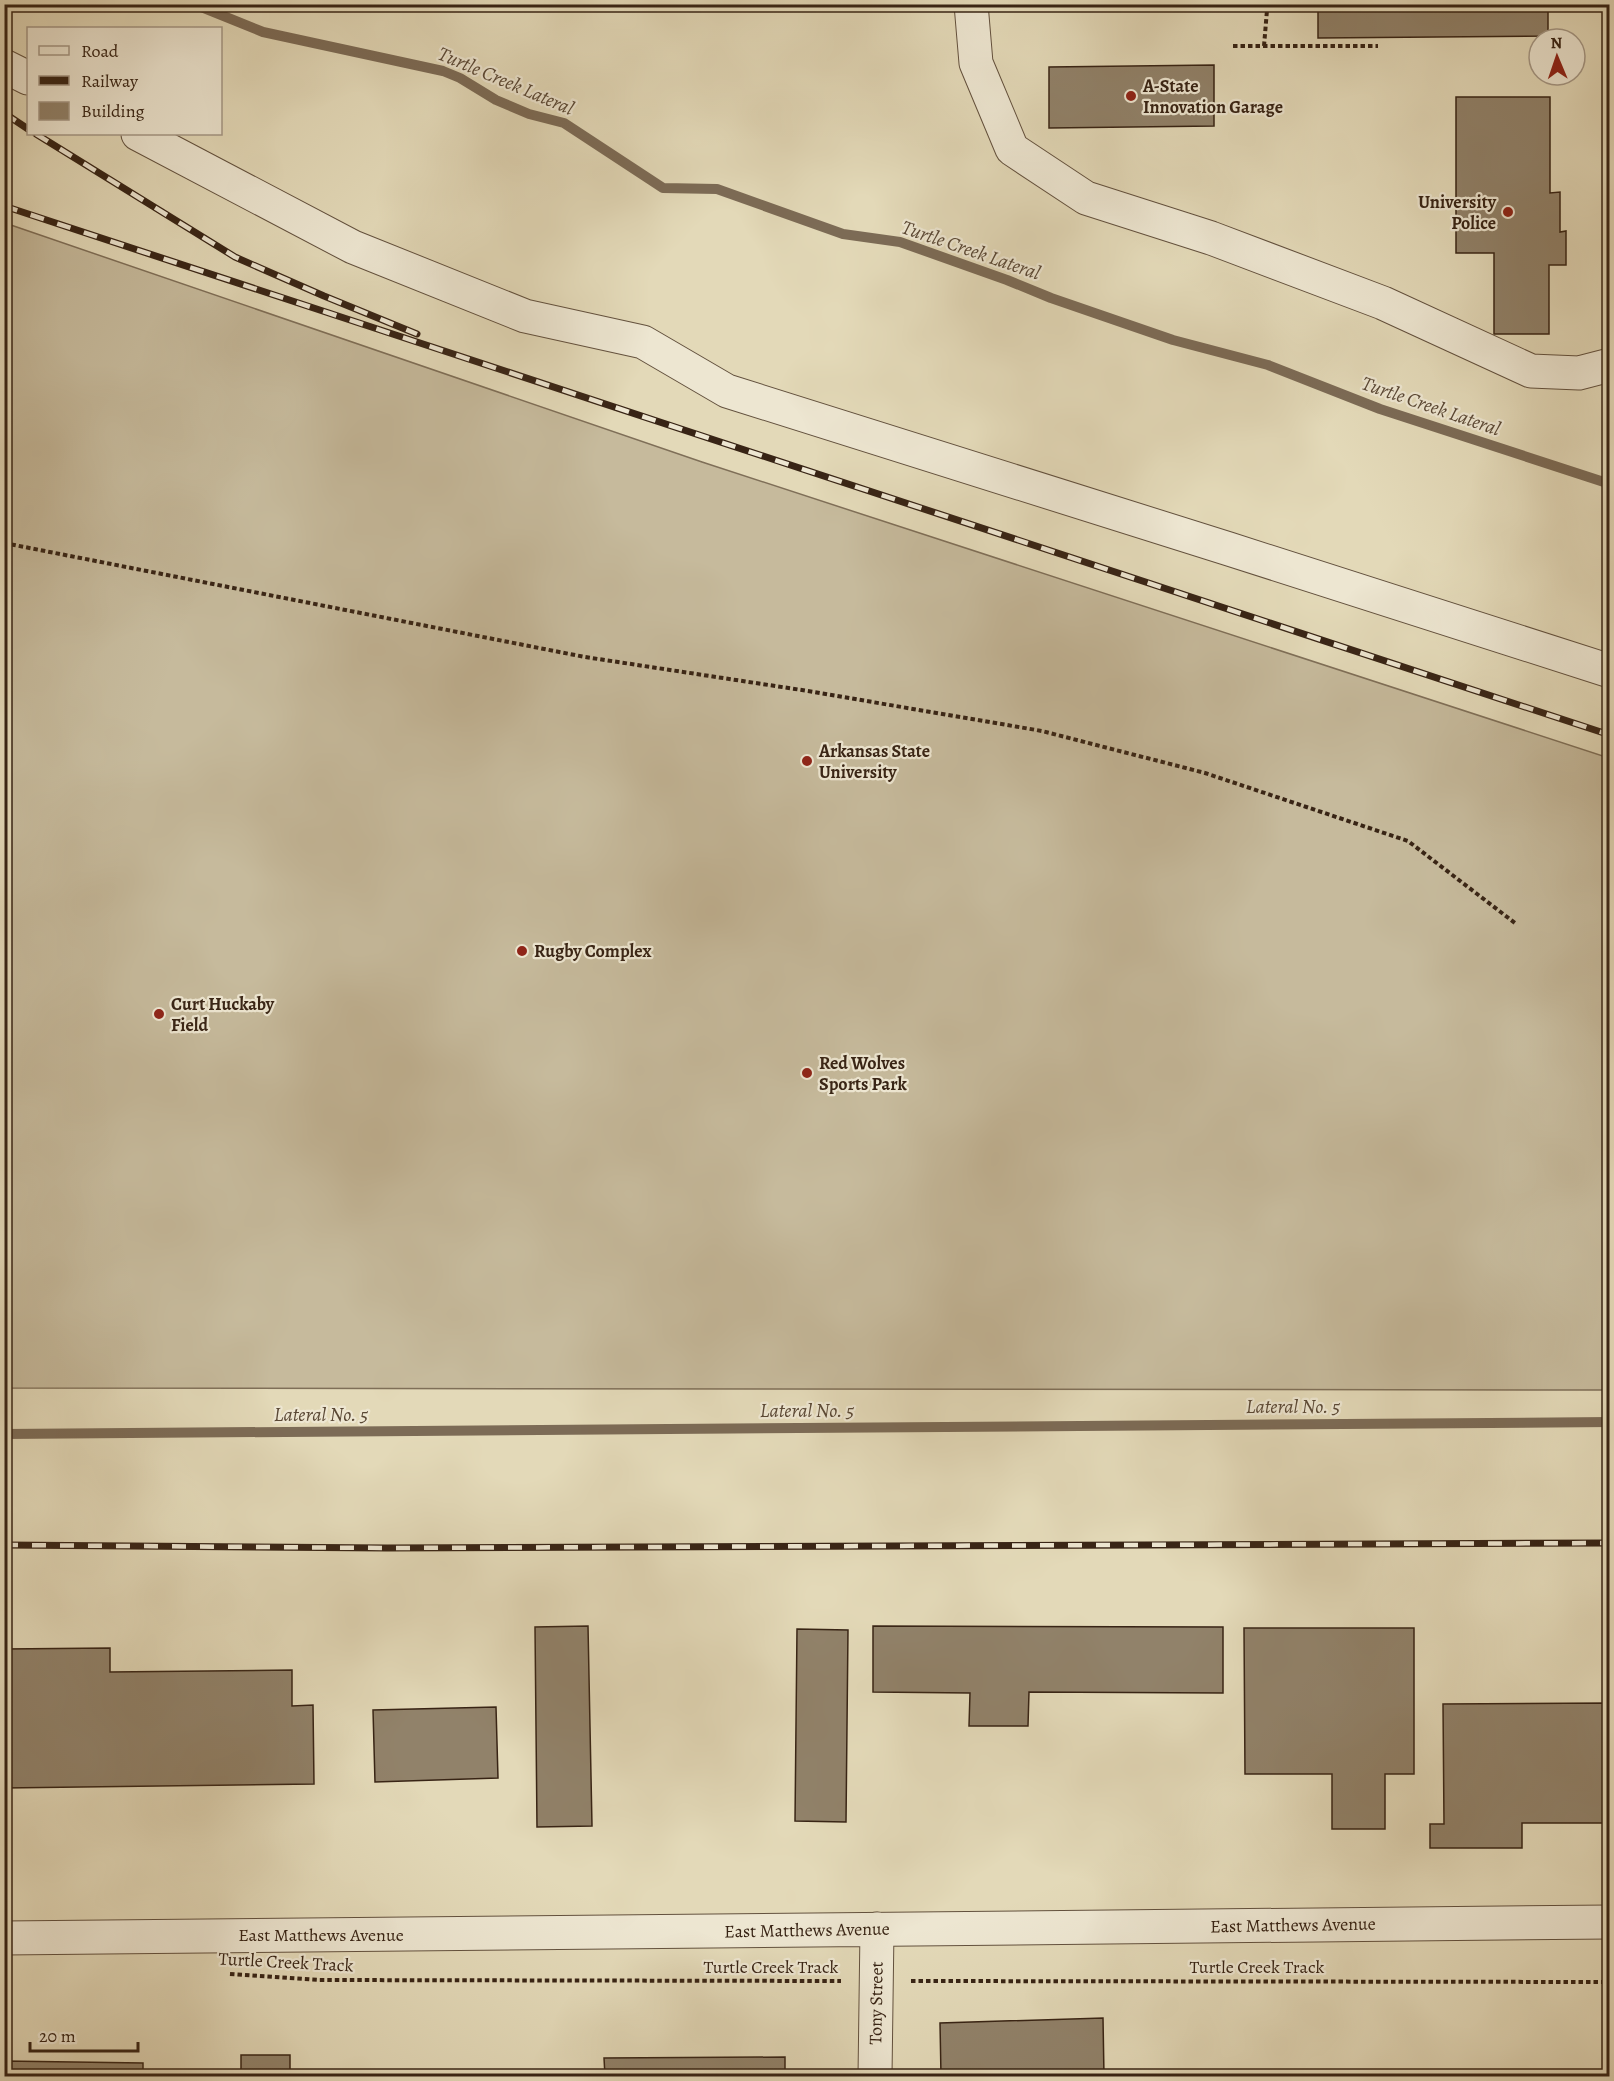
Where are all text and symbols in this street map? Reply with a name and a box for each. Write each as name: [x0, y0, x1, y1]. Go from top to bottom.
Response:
legend: [27, 27, 222, 135]
north arrow: [1527, 27, 1587, 87]
text: N: [1550, 32, 1563, 54]
text: Road: [81, 39, 119, 63]
water label: Turtle Creek Lateral: [434, 40, 578, 122]
text: Railway: [81, 69, 139, 93]
place label: A-State Innovation Garage: [1142, 74, 1283, 119]
marker: A-State Innovation Garage: [1124, 89, 1138, 103]
text: Building: [81, 99, 145, 123]
place label: University Police: [1418, 190, 1497, 235]
marker: University Police: [1501, 205, 1515, 219]
water label: Turtle Creek Lateral: [898, 214, 1044, 286]
water label: Turtle Creek Lateral: [1358, 370, 1504, 442]
place label: Arkansas State University: [818, 739, 930, 784]
marker: Arkansas State University: [800, 754, 814, 768]
place label: Rugby Complex: [534, 939, 651, 963]
marker: Rugby Complex: [515, 944, 529, 958]
place label: Curt Huckaby Field: [171, 992, 275, 1037]
marker: Curt Huckaby Field: [152, 1007, 166, 1021]
place label: Red Wolves Sports Park: [819, 1051, 907, 1096]
marker: Red Wolves Sports Park: [800, 1066, 814, 1080]
water label: Lateral No. 5: [1246, 1393, 1341, 1420]
water label: Lateral No. 5: [760, 1397, 855, 1424]
water label: Lateral No. 5: [274, 1401, 369, 1428]
street label: East Matthews Avenue: [1210, 1912, 1376, 1938]
street label: East Matthews Avenue: [724, 1917, 890, 1943]
street label: East Matthews Avenue: [238, 1923, 404, 1947]
street label: Turtle Creek Track: [218, 1946, 354, 1978]
street label: Turtle Creek Track: [703, 1955, 839, 1979]
street label: Turtle Creek Track: [1189, 1955, 1325, 1979]
street label: Tony Street: [863, 1961, 889, 2045]
scale bar: [30, 2015, 138, 2053]
text: 20 m: [39, 2024, 76, 2048]

